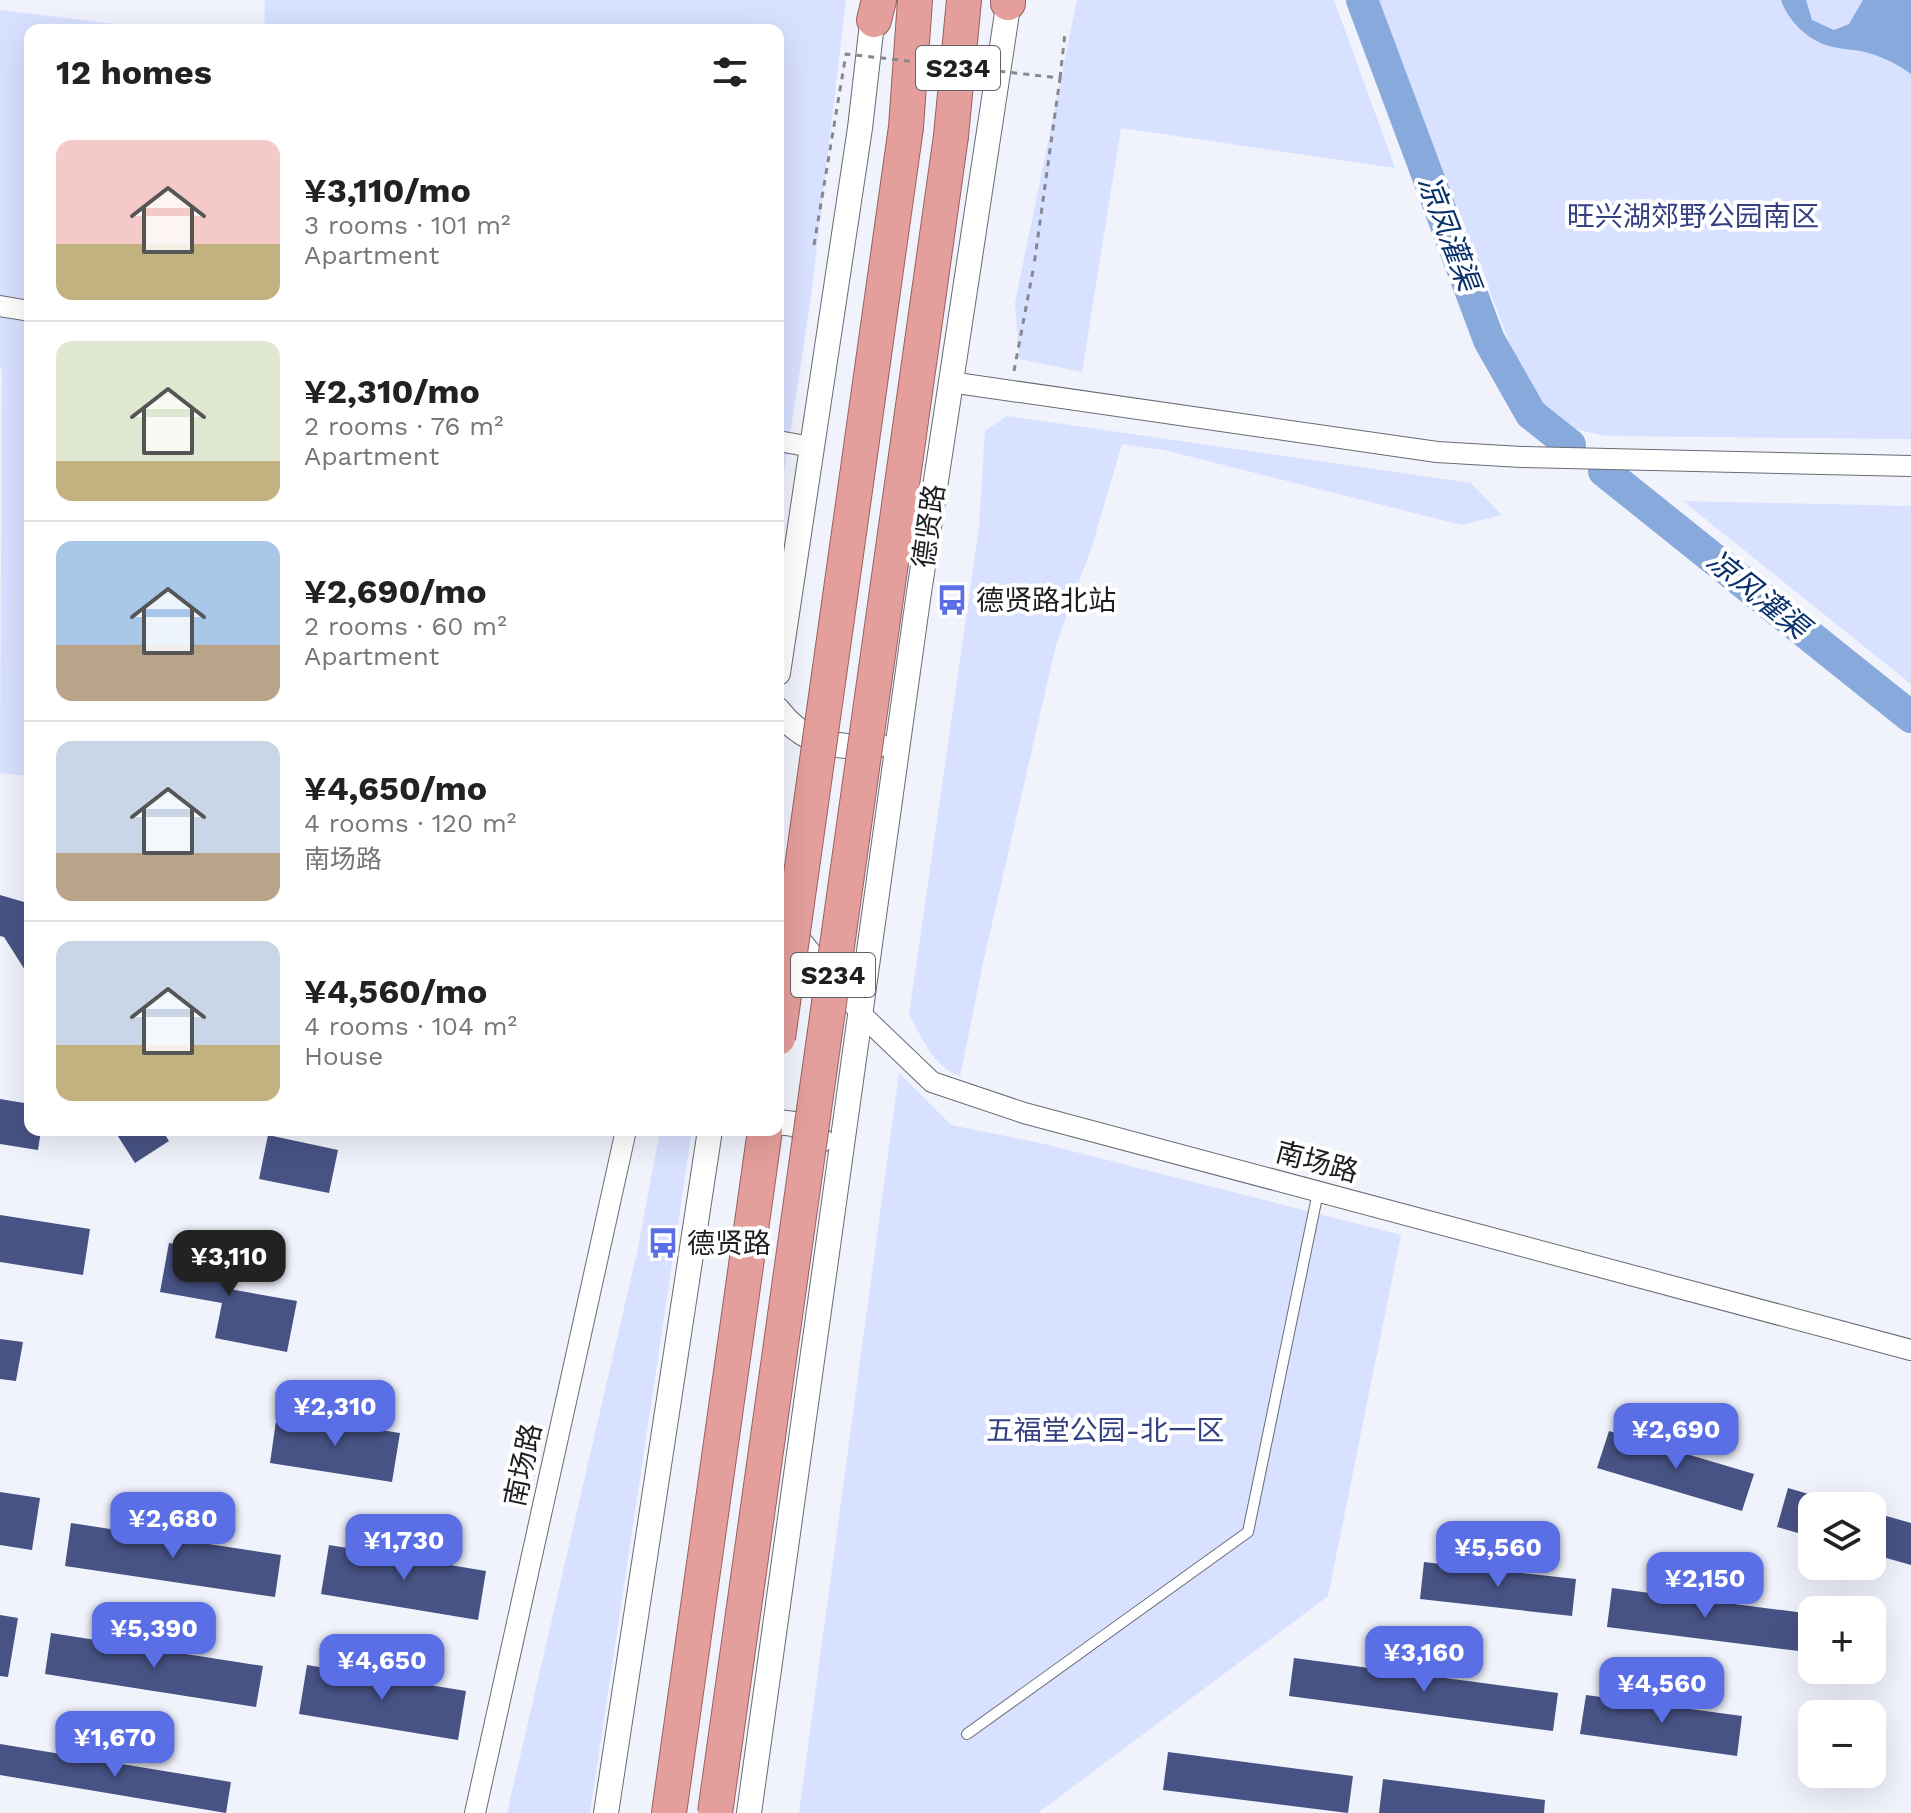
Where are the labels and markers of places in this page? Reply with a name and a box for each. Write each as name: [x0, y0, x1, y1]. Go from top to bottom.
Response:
bus stop icon: 德贤路北站: [935, 583, 969, 617]
place label: 德贤路北站: [976, 584, 1116, 617]
bus stop icon: 德贤路: [646, 1226, 680, 1260]
place label: 德贤路: [687, 1227, 771, 1260]
pin: ¥3,110: [164, 1230, 294, 1298]
pin: ¥2,310: [270, 1380, 400, 1448]
pin: ¥2,690: [1611, 1403, 1741, 1471]
pin: ¥2,680: [108, 1492, 238, 1560]
pin: ¥1,730: [339, 1514, 469, 1582]
pin: ¥5,560: [1433, 1521, 1563, 1589]
pin: ¥2,150: [1640, 1552, 1770, 1620]
pin: ¥5,390: [89, 1602, 219, 1670]
pin: ¥3,160: [1359, 1626, 1489, 1694]
pin: ¥4,650: [317, 1634, 447, 1702]
pin: ¥4,560: [1597, 1657, 1727, 1725]
pin: ¥1,670: [50, 1711, 180, 1779]

